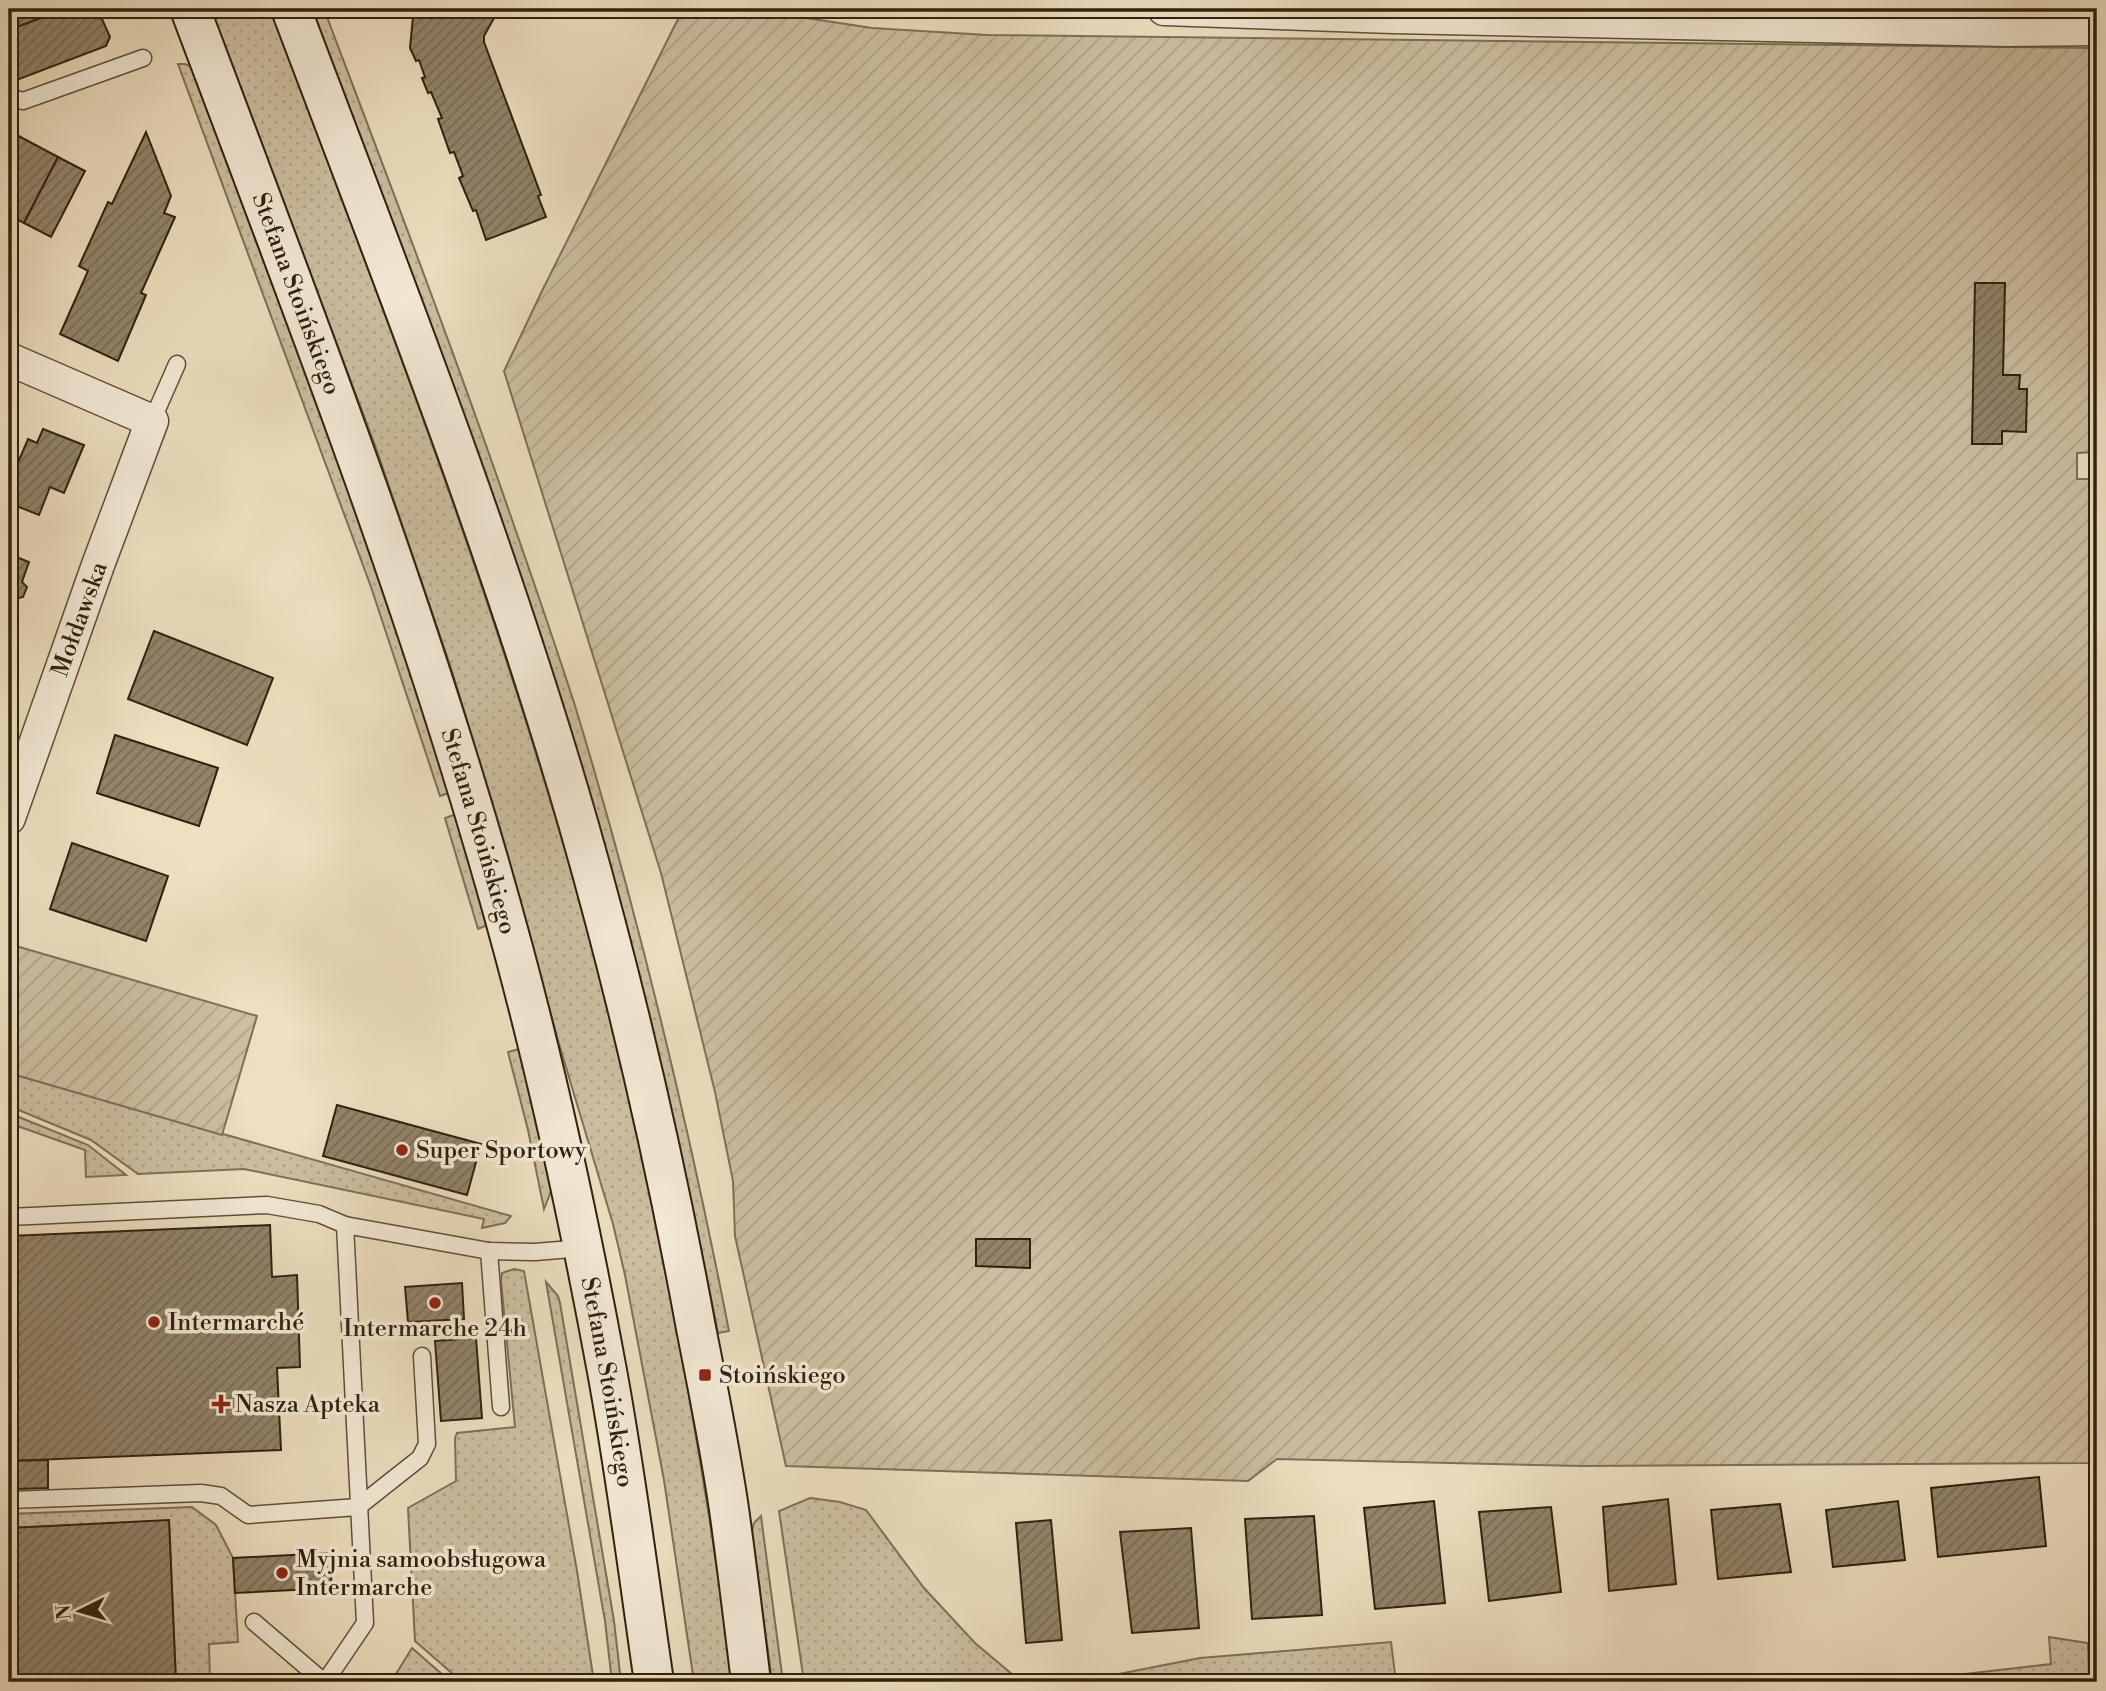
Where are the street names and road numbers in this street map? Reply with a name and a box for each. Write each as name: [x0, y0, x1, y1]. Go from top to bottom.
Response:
street label: Stefana Stoińskiego: [245, 189, 347, 399]
street label: Mołdawska: [45, 557, 115, 681]
street label: Stefana Stoińskiego: [433, 725, 523, 938]
street label: Stefana Stoińskiego: [573, 1275, 640, 1490]

